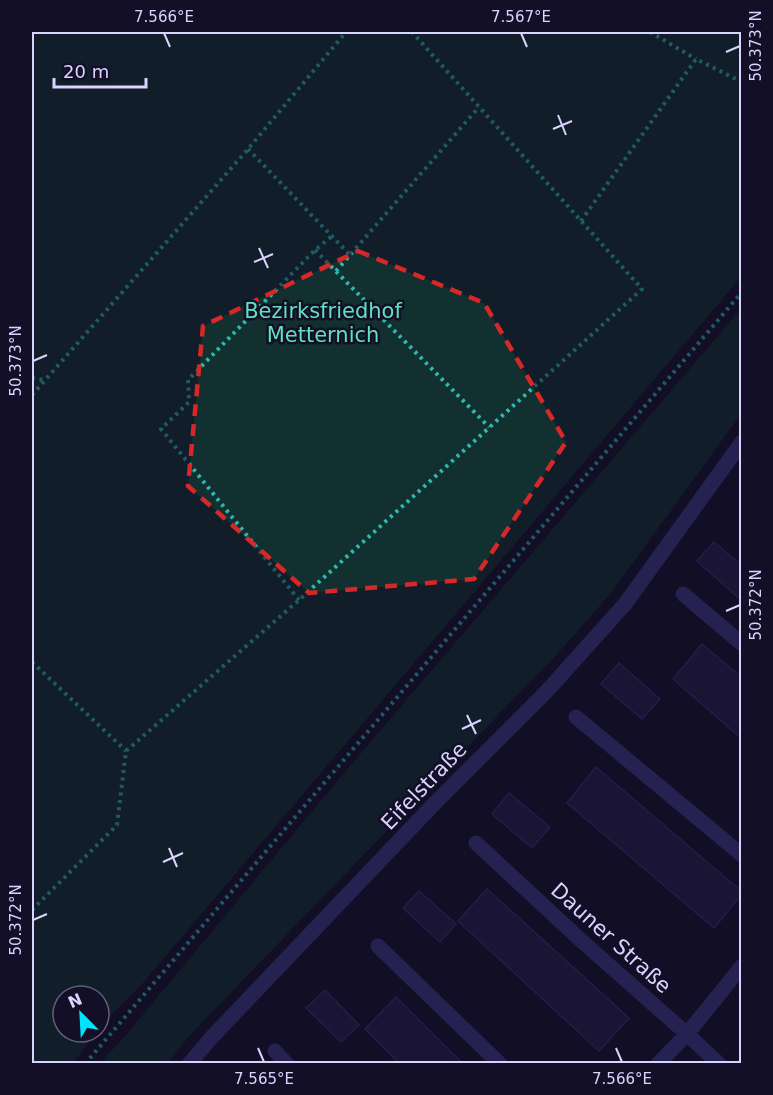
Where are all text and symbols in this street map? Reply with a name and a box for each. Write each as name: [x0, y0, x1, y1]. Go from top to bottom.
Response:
text: 7.566°E: [134, 8, 194, 26]
text: 7.567°E: [491, 8, 551, 26]
text: 50.373°N: [747, 10, 765, 82]
scale bar: [54, 51, 146, 89]
text: 20 m: [63, 61, 109, 82]
park label: Bezirksfriedhof Metternich: [244, 299, 402, 347]
text: 50.373°N: [7, 325, 25, 397]
text: 50.372°N: [747, 569, 765, 641]
street label: Eifelstraße: [376, 737, 472, 835]
street label: Dauner Straße: [546, 878, 676, 998]
text: 50.372°N: [7, 884, 25, 956]
north arrow: [51, 984, 111, 1044]
text: N: [65, 989, 85, 1012]
text: 7.565°E: [234, 1070, 294, 1088]
text: 7.566°E: [592, 1070, 652, 1088]

